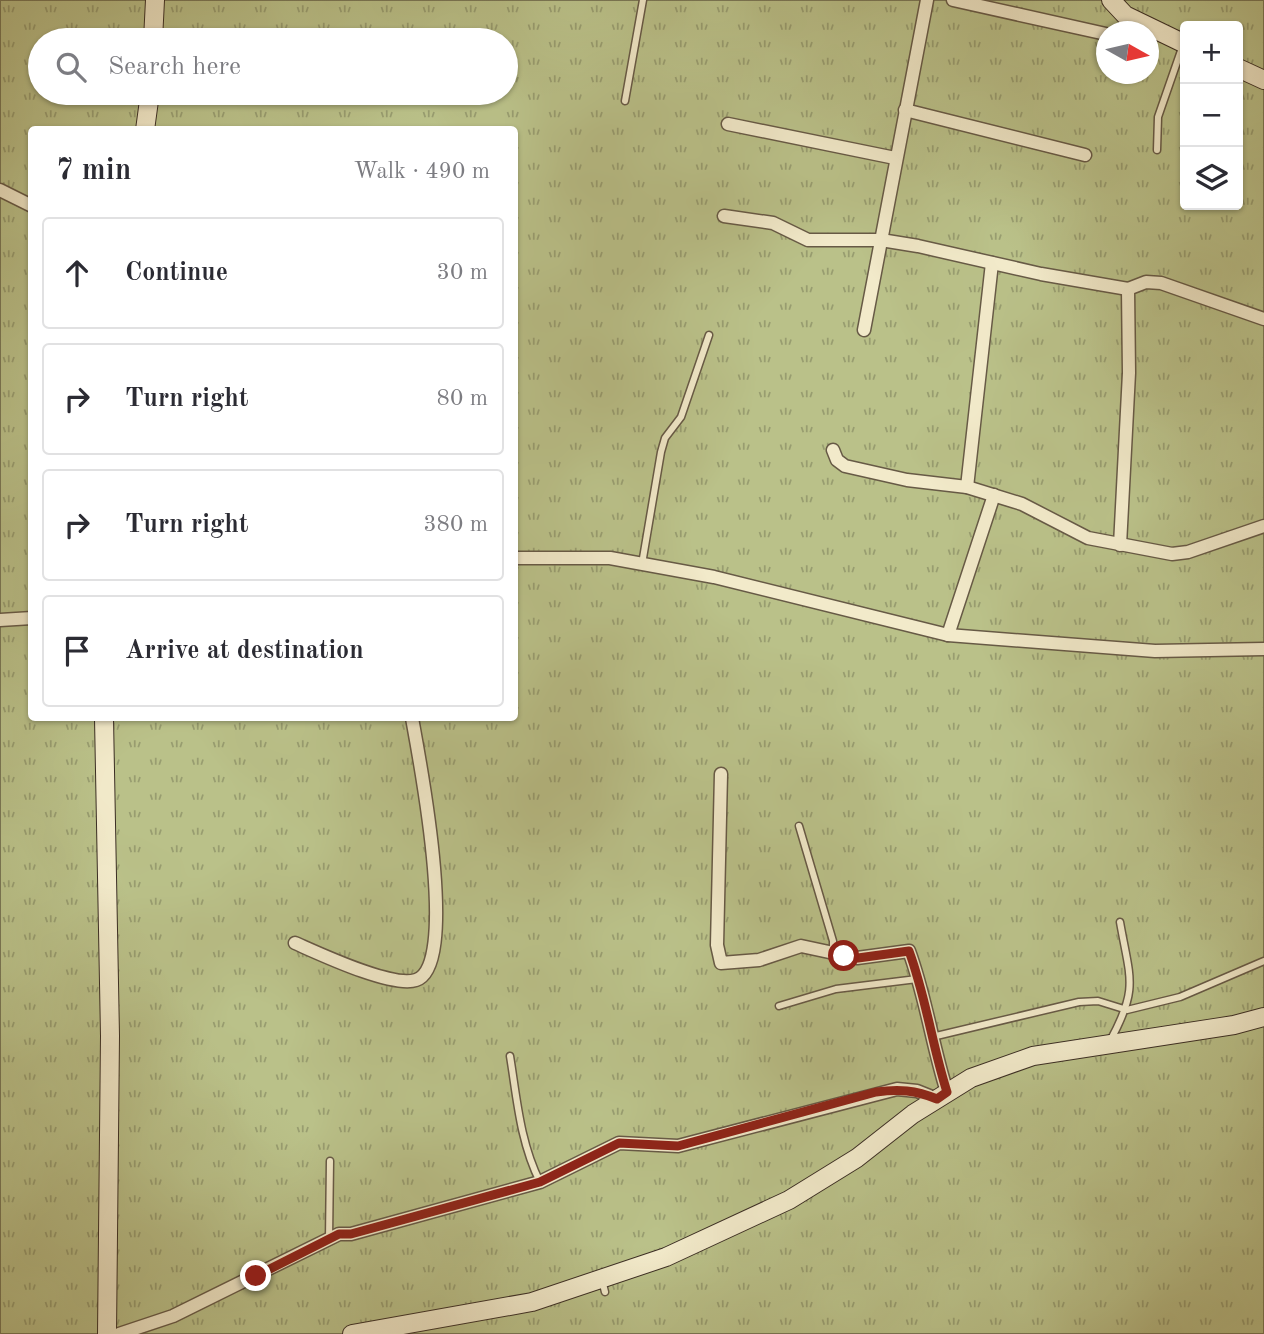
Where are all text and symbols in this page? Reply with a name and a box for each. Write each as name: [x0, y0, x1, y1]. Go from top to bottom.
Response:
north arrow: [1096, 21, 1159, 84]
map controls: [1180, 21, 1243, 210]
button: +: [1180, 21, 1243, 84]
search box: [28, 28, 518, 105]
icon: search: [52, 48, 90, 86]
text: Search here: [108, 54, 241, 80]
button: −: [1180, 84, 1243, 147]
button: layers: [1180, 147, 1243, 210]
text: 7 min: [56, 156, 131, 186]
text: Walk · 490 m: [354, 160, 490, 183]
icon: ahead: [58, 254, 96, 292]
text: Continue: [125, 260, 228, 286]
text: 30 m: [437, 261, 488, 284]
icon: right: [58, 380, 96, 418]
text: Turn right: [125, 386, 248, 412]
text: 80 m: [437, 387, 488, 410]
icon: right: [58, 506, 96, 544]
text: Turn right: [125, 512, 248, 538]
text: 380 m: [423, 513, 488, 536]
icon: arrive: [58, 632, 96, 670]
text: Arrive at destination: [125, 638, 364, 664]
route start: [828, 940, 859, 971]
route end: [240, 1260, 271, 1291]

